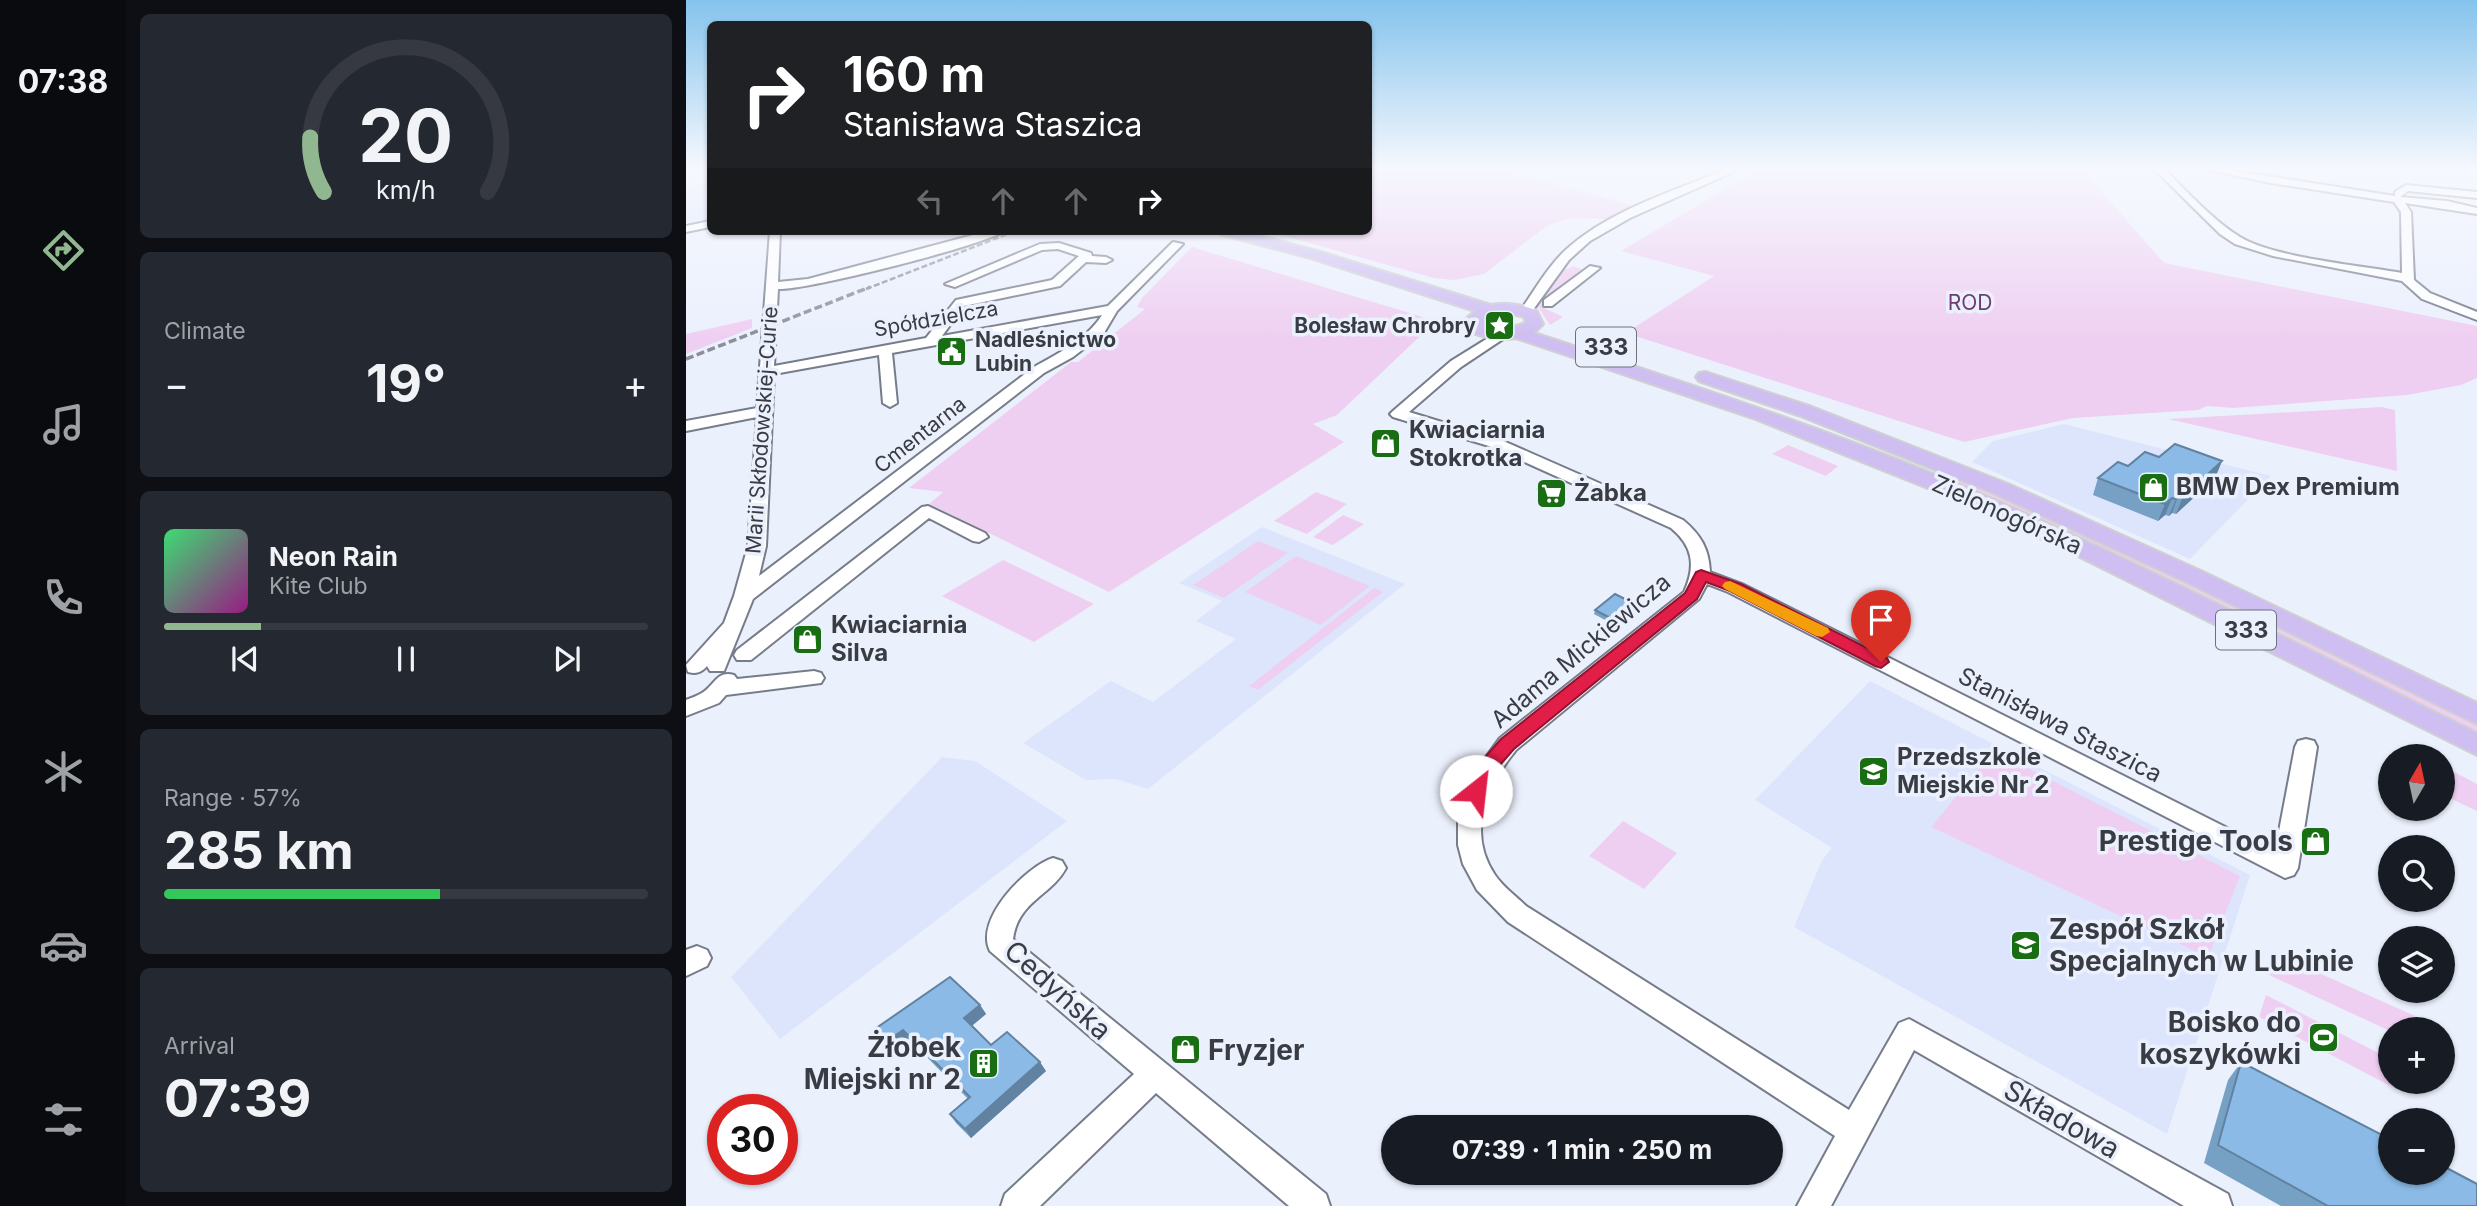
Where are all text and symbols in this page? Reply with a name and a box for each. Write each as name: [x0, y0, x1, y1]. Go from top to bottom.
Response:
text: 160 m: [843, 45, 985, 104]
icon: right: [728, 49, 819, 140]
text: 07:38: [18, 62, 108, 101]
text: 20: [359, 92, 453, 181]
text: Stanisława Staszica: [843, 105, 1143, 144]
text: km/h: [376, 175, 436, 205]
icon: left: [911, 182, 949, 220]
icon: ahead: [984, 182, 1022, 220]
icon: ahead: [1057, 182, 1095, 220]
icon: right: [1130, 182, 1168, 220]
icon: directions: [39, 226, 88, 275]
park label: ROD: [1948, 290, 1992, 315]
street label: Spółdzielcza: [872, 295, 1000, 342]
street label: Marii Skłodowskiej-Curie: [740, 305, 783, 555]
place icon: Bolesław Chrobry: [1482, 309, 1516, 343]
place label: Bolesław Chrobry: [1294, 313, 1476, 338]
text: Climate: [164, 317, 246, 345]
place label: Nadleśnictwo Lubin: [975, 327, 1116, 376]
road number: 333: [1576, 328, 1636, 366]
public building icon: Nadleśnictwo Lubin: [935, 335, 969, 369]
text: 19°: [366, 352, 446, 415]
text: −: [164, 361, 189, 407]
text: +: [623, 361, 648, 407]
street label: Cmentarna: [869, 391, 971, 478]
icon: music: [39, 400, 88, 449]
place label: Kwiaciarnia Stokrotka: [1409, 415, 1546, 472]
shop icon: Kwiaciarnia Stokrotka: [1369, 427, 1403, 461]
street label: Zielonogórska: [1928, 469, 2087, 561]
shop icon: BMW Dex Premium: [2136, 470, 2170, 504]
place label: BMW Dex Premium: [2176, 472, 2400, 501]
supermarket icon: Żabka: [1534, 476, 1568, 510]
place label: Żabka: [1574, 477, 1647, 507]
text: Neon Rain: [269, 541, 398, 572]
street label: Adama Mickiewicza: [1485, 567, 1676, 734]
text: Kite Club: [269, 572, 368, 600]
icon: phone: [39, 573, 88, 622]
pin: [1851, 590, 1911, 662]
icon: arrive: [1862, 601, 1900, 639]
place label: Kwiaciarnia Silva: [831, 610, 968, 667]
road number: 333: [2216, 610, 2276, 650]
shop icon: Kwiaciarnia Silva: [791, 622, 825, 656]
icon: previous: [226, 640, 264, 678]
icon: pause: [387, 640, 425, 678]
icon: next: [548, 640, 586, 678]
street label: Stanisława Staszica: [1954, 661, 2167, 788]
place label: Przedszkole Miejskie Nr 2: [1897, 742, 2049, 799]
north arrow: [2378, 744, 2455, 821]
map controls: [2378, 744, 2455, 1185]
icon: climate: [39, 747, 88, 796]
position arrow: [1439, 754, 1513, 828]
school or university icon: Przedszkole Miejskie Nr 2: [1857, 754, 1891, 788]
text: Range · 57%: [164, 784, 302, 812]
text: 285 km: [164, 819, 354, 882]
place label: Prestige Tools: [2099, 824, 2293, 858]
shop icon: Prestige Tools: [2299, 824, 2333, 858]
button: search: [2378, 835, 2455, 912]
place label: Zespół Szkół Specjalnych w Lubinie: [2049, 912, 2354, 978]
icon: car: [39, 921, 88, 970]
button: layers: [2378, 926, 2455, 1003]
school or university icon: Zespół Szkół Specjalnych w Lubinie: [2009, 928, 2043, 962]
street label: Cedyńska: [997, 933, 1119, 1047]
place label: Boisko do koszykówki: [2140, 1005, 2301, 1071]
button: +: [2378, 1017, 2455, 1094]
sports icon: Boisko do koszykówki: [2307, 1021, 2341, 1055]
place label: Żłobek Miejski nr 2: [804, 1029, 962, 1096]
text: Arrival: [164, 1032, 235, 1060]
shop icon: Fryzjer: [1168, 1033, 1202, 1067]
place label: Fryzjer: [1208, 1033, 1304, 1067]
building icon: Żłobek Miejski nr 2: [967, 1046, 1001, 1080]
text: 07:39: [164, 1067, 311, 1130]
street label: Składowa: [1998, 1072, 2126, 1166]
speed limit sign: 30: [707, 1094, 798, 1185]
icon: filters: [39, 1095, 88, 1144]
button: −: [2378, 1108, 2455, 1185]
text: 07:39 · 1 min · 250 m: [1452, 1134, 1712, 1165]

